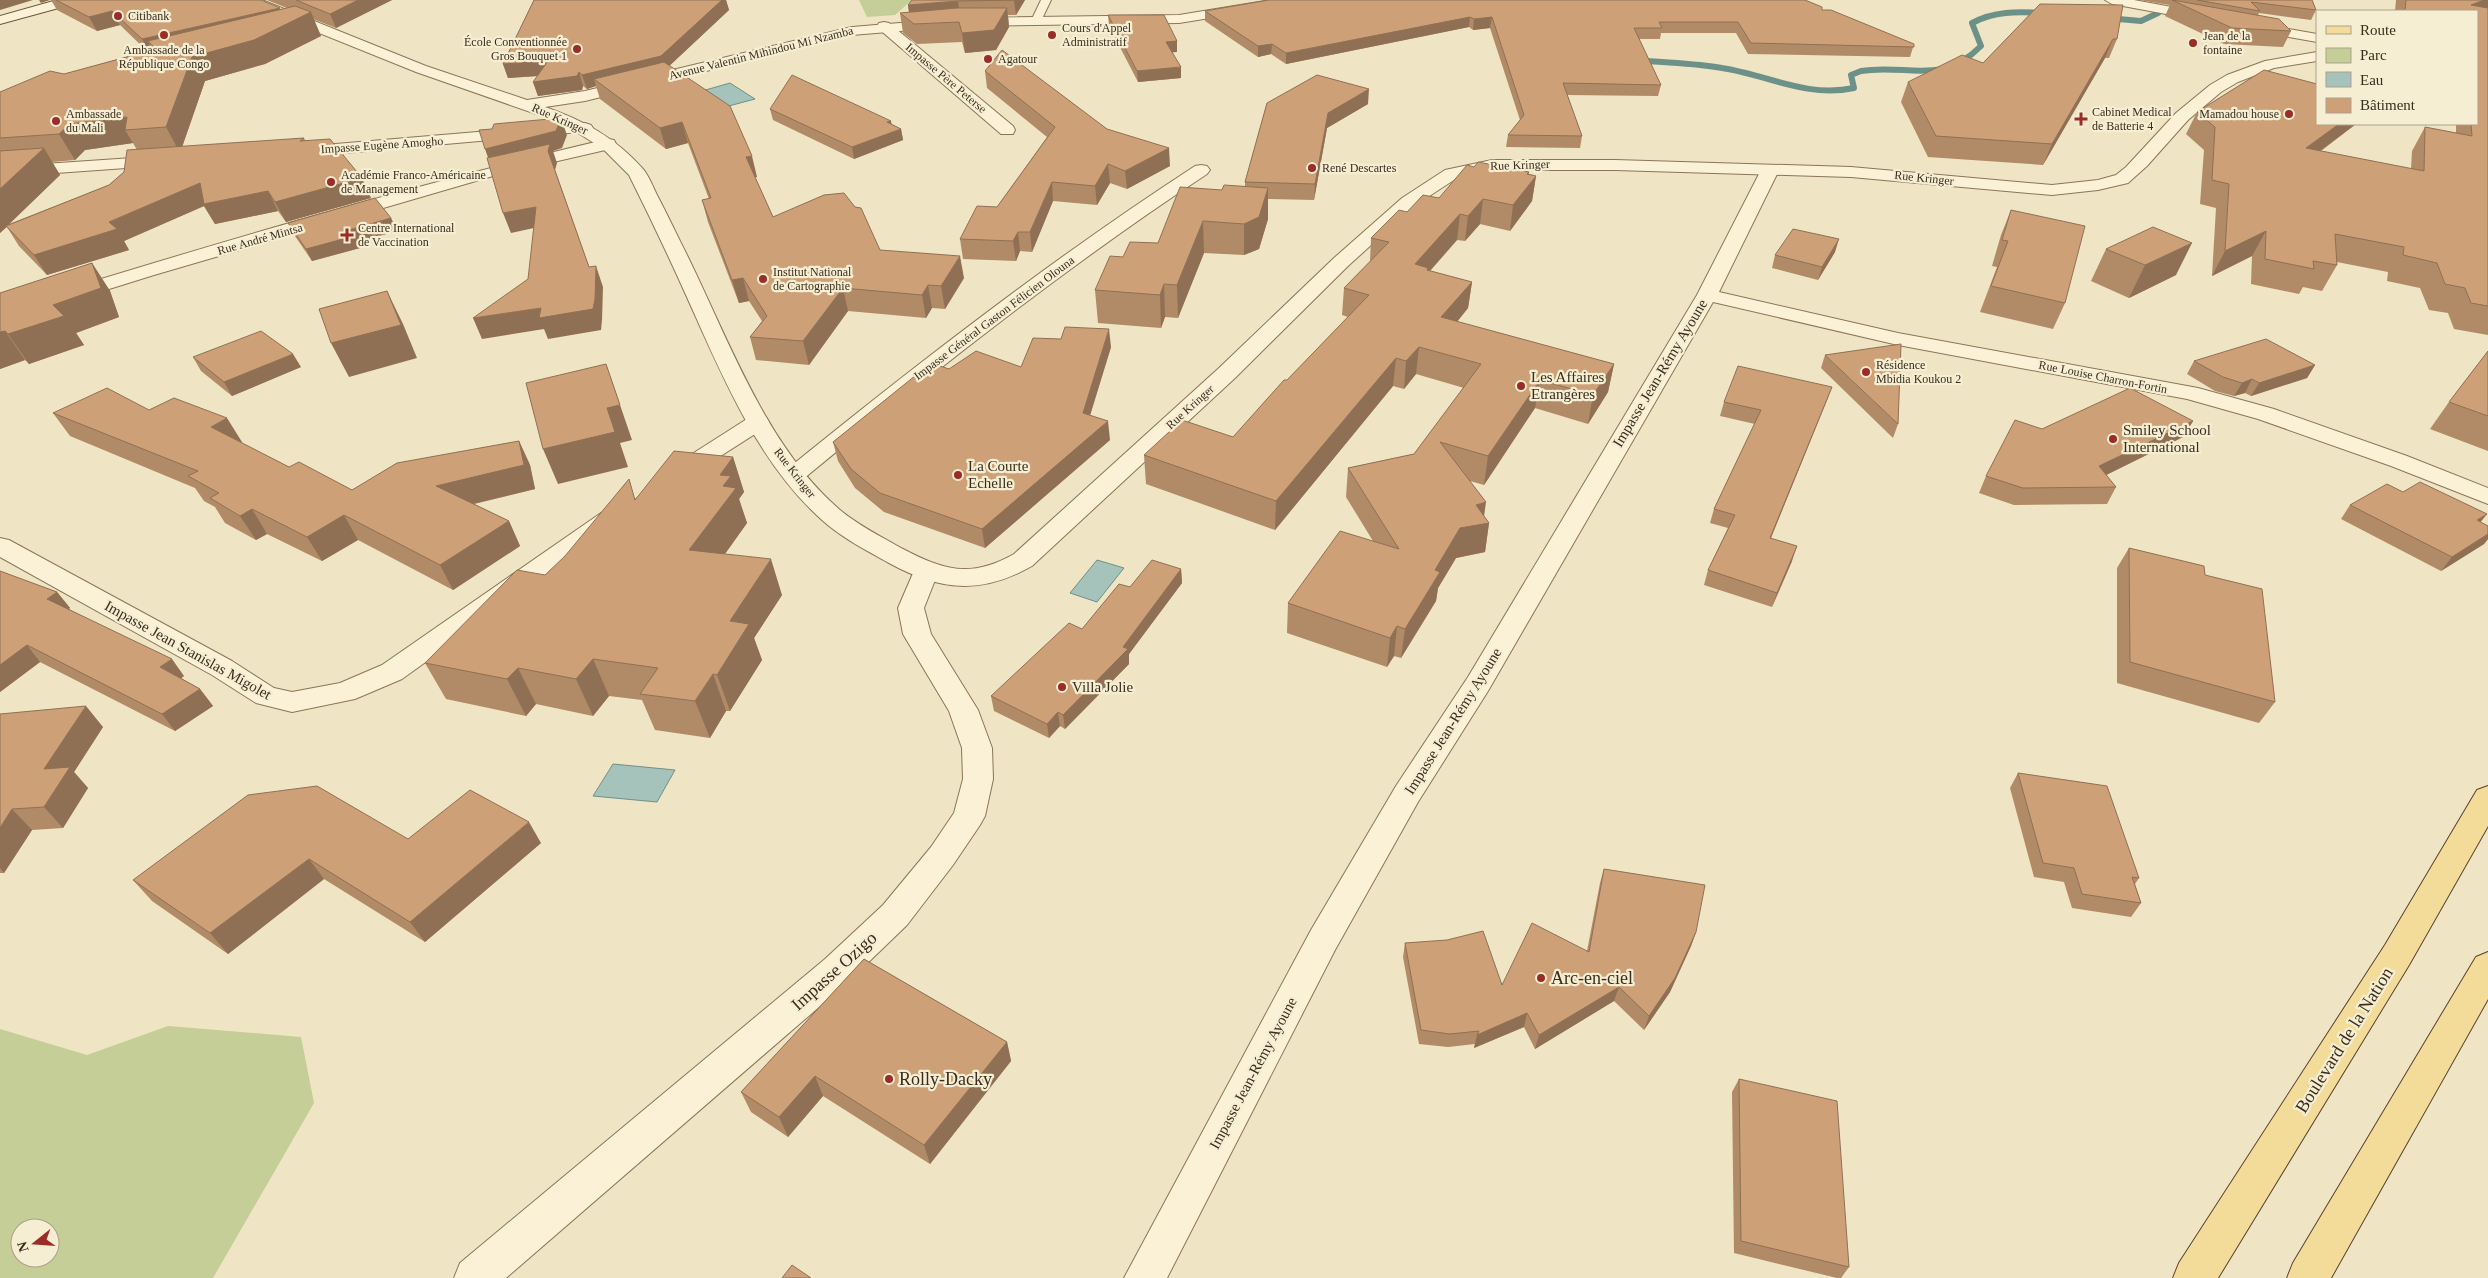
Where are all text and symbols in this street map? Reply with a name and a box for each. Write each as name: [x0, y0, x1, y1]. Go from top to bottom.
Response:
place label: Citibank: [128, 9, 169, 23]
marker: Citibank: [112, 10, 124, 22]
legend: [2316, 10, 2478, 125]
place label: Cours d'Appel Administratif: [1062, 21, 1132, 49]
text: Route: [2360, 22, 2396, 38]
street label: Avenue Valentin Mihindou Mi Nzamba: [667, 23, 855, 83]
marker: Ambassade de la République Congo: [158, 29, 170, 41]
marker: Cours d'Appel Administratif: [1046, 29, 1058, 41]
place label: Jean de la fontaine: [2203, 29, 2251, 57]
place label: École Conventionnée Gros Bouquet 1: [464, 35, 567, 63]
marker: Jean de la fontaine: [2187, 37, 2199, 49]
street label: Impasse Père Peterse: [903, 40, 989, 116]
place label: Ambassade de la République Congo: [119, 43, 209, 71]
marker: École Conventionnée Gros Bouquet 1: [571, 43, 583, 55]
text: Parc: [2360, 47, 2387, 63]
place label: Agatour: [998, 52, 1037, 66]
marker: Agatour: [982, 53, 994, 65]
text: Eau: [2360, 72, 2384, 88]
text: Bâtiment: [2360, 97, 2416, 113]
street label: Rue Kringer: [530, 100, 590, 138]
place label: Cabinet Medical de Batterie 4: [2092, 105, 2172, 133]
place label: Ambassade du Mali: [66, 107, 121, 135]
place label: Mamadou house: [2199, 107, 2279, 121]
marker: Mamadou house: [2283, 108, 2295, 120]
marker: Cabinet Medical de Batterie 4: [2074, 112, 2088, 126]
marker: Ambassade du Mali: [50, 115, 62, 127]
street label: Impasse Eugène Amogho: [320, 134, 444, 156]
street label: Rue Kringer: [1490, 157, 1550, 173]
place label: René Descartes: [1322, 161, 1397, 175]
marker: René Descartes: [1306, 162, 1318, 174]
place label: Académie Franco-Américaine de Management: [341, 168, 486, 196]
street label: Rue Kringer: [1894, 168, 1954, 188]
marker: Académie Franco-Américaine de Management: [325, 176, 337, 188]
street label: Rue André Mintsa: [216, 220, 305, 258]
place label: Centre International de Vaccination: [358, 221, 455, 249]
marker: Centre International de Vaccination: [340, 228, 354, 242]
street label: Impasse Général Gaston Félicien Olouna: [911, 253, 1078, 383]
place label: Institut National de Cartographie: [773, 265, 852, 293]
marker: Institut National de Cartographie: [757, 273, 769, 285]
street label: Impasse Jean-Rémy Ayoune: [1610, 296, 1711, 450]
place label: Résidence Mbidia Koukou 2: [1876, 358, 1961, 386]
street label: Rue Louise Charron-Fortin: [2038, 358, 2168, 396]
marker: Résidence Mbidia Koukou 2: [1860, 366, 1872, 378]
place label: Les Affaires Etrangères: [1531, 369, 1605, 402]
marker: Les Affaires Etrangères: [1515, 380, 1527, 392]
street label: Rue Kringer: [1163, 382, 1217, 432]
place label: Smiley School International: [2123, 422, 2211, 455]
marker: Smiley School International: [2107, 433, 2119, 445]
street label: Rue Kringer: [771, 445, 819, 501]
place label: La Courte Echelle: [968, 458, 1029, 491]
marker: La Courte Echelle: [952, 469, 964, 481]
street label: Impasse Jean Stanislas Migolet: [102, 597, 275, 703]
street label: Impasse Jean-Rémy Ayoune: [1401, 645, 1505, 797]
place label: Villa Jolie: [1072, 679, 1134, 695]
marker: Villa Jolie: [1056, 681, 1068, 693]
street label: Impasse Ozigo: [787, 928, 881, 1014]
street label: Boulevard de la Nation: [2291, 964, 2397, 1116]
place label: Arc-en-ciel: [1551, 968, 1633, 988]
marker: Arc-en-ciel: [1535, 972, 1547, 984]
street label: Impasse Jean-Rémy Ayoune: [1206, 994, 1300, 1152]
place label: Rolly-Dacky: [899, 1069, 992, 1089]
marker: Rolly-Dacky: [883, 1073, 895, 1085]
north arrow: [10, 1218, 60, 1268]
text: N: [14, 1240, 32, 1254]

